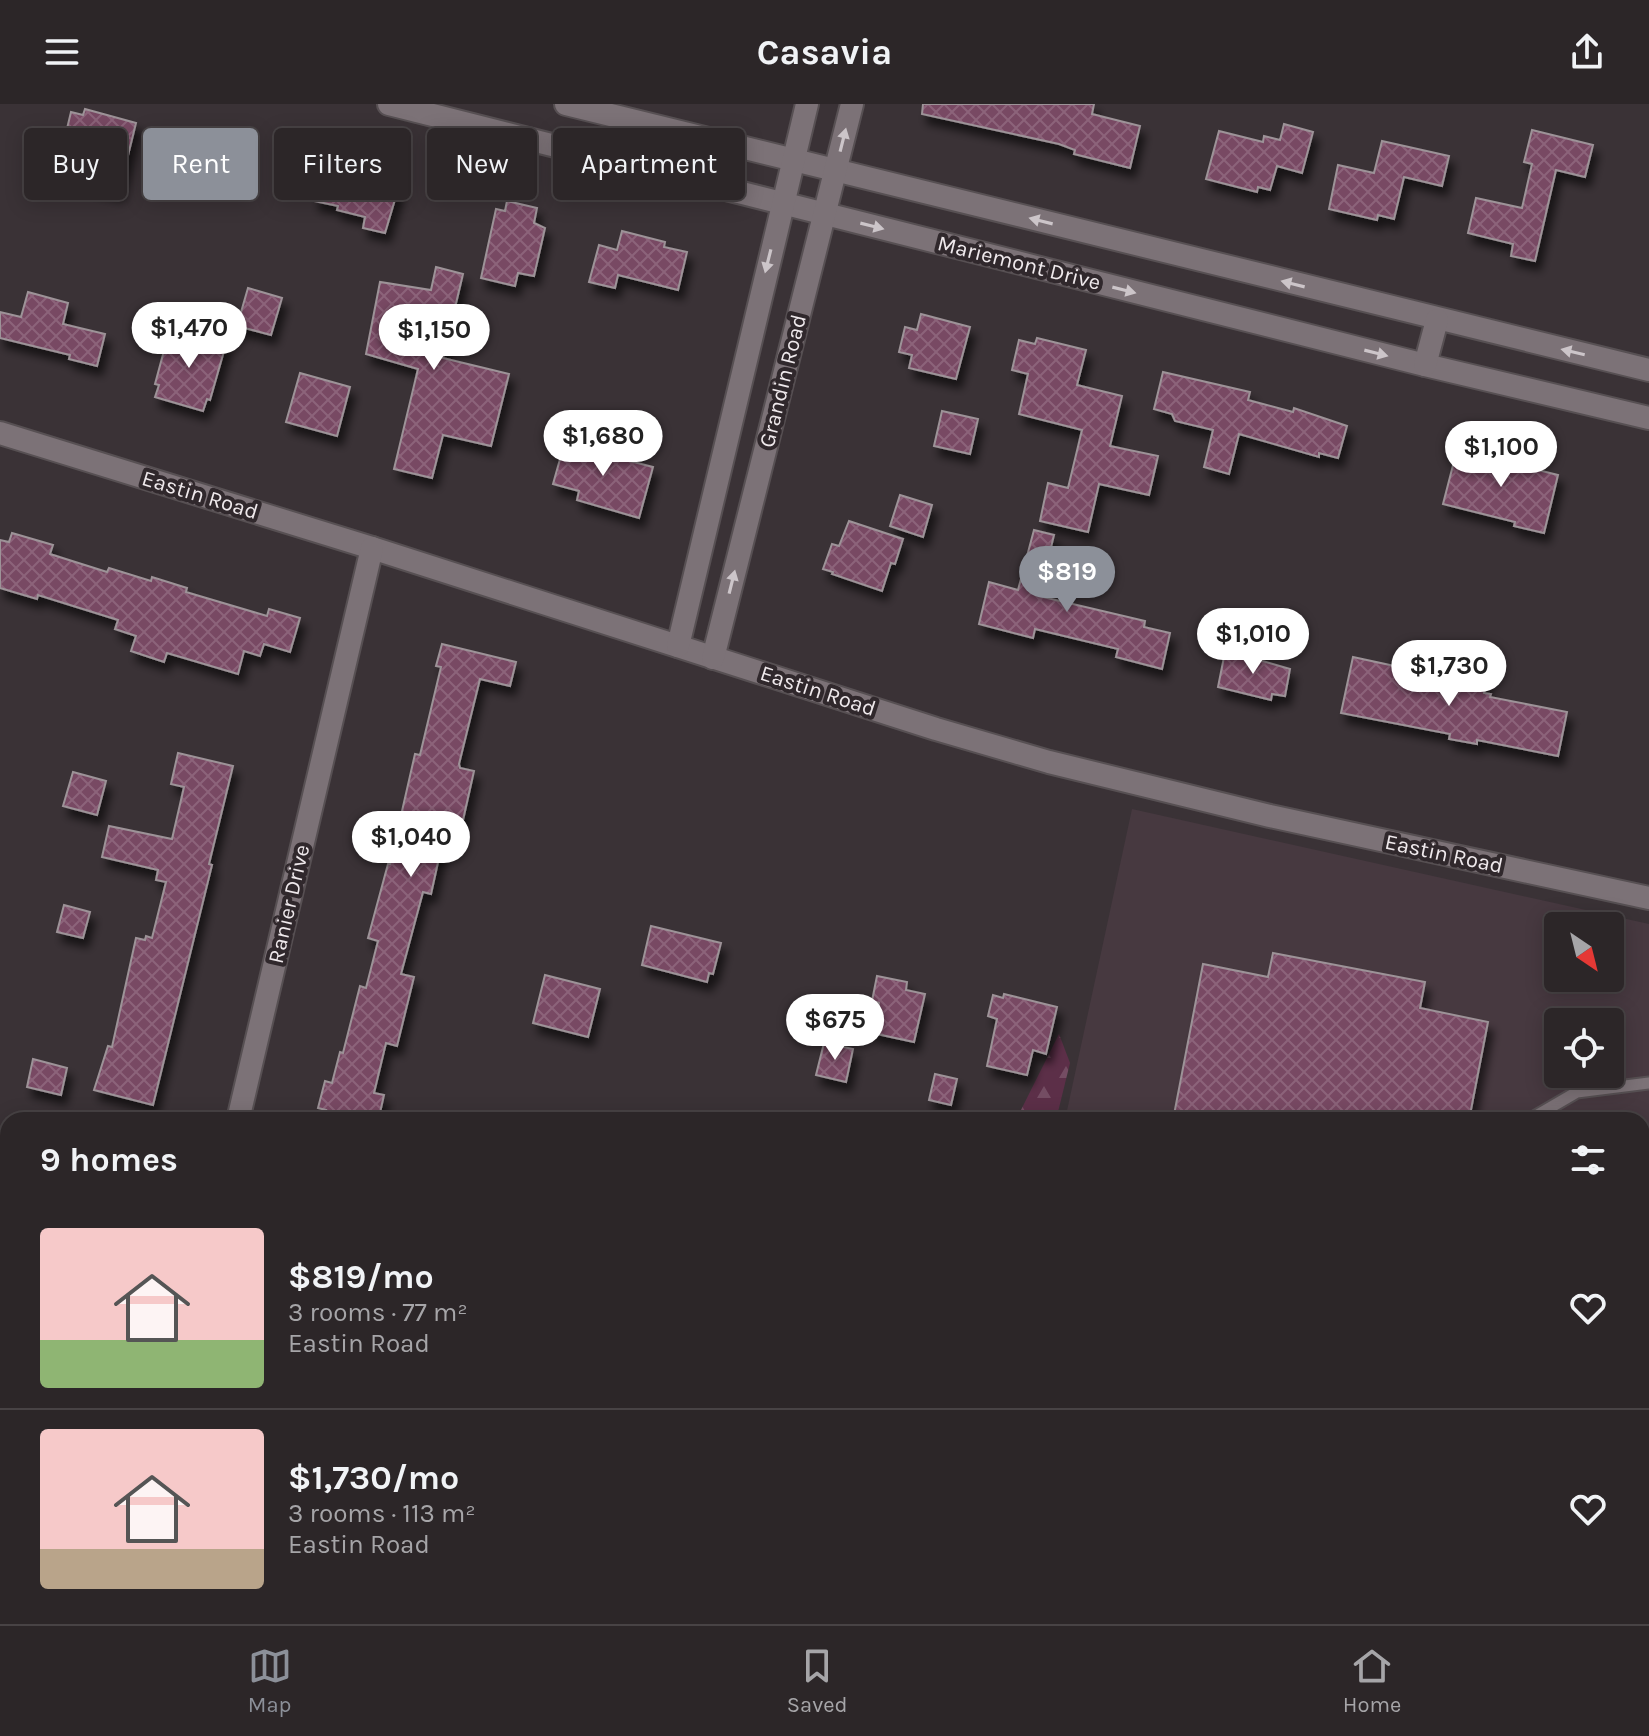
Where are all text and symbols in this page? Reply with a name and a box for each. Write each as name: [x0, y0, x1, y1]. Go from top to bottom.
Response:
icon: menu: [40, 30, 84, 74]
icon: share: [1565, 30, 1609, 74]
text: Casavia: [757, 31, 892, 73]
one-way arrow: [837, 127, 850, 152]
chip: Buy: [24, 128, 127, 200]
chip: Rent: [143, 128, 258, 200]
chip: Filters: [274, 128, 411, 200]
chip: New: [427, 128, 537, 200]
chip: Apartment: [553, 128, 745, 200]
one-way arrow: [1028, 215, 1053, 227]
one-way arrow: [860, 221, 885, 233]
street label: Mariemont Drive: [935, 230, 1103, 296]
one-way arrow: [762, 249, 774, 274]
one-way arrow: [1281, 278, 1306, 290]
one-way arrow: [1112, 284, 1137, 296]
pin: $1,470: [124, 302, 254, 370]
pin: $1,150: [369, 304, 499, 372]
text: $1,470: [150, 312, 228, 343]
street label: Grandin Road: [754, 312, 812, 450]
text: $1,150: [397, 314, 471, 345]
one-way arrow: [1561, 346, 1586, 358]
one-way arrow: [1364, 347, 1389, 359]
pin: $1,680: [538, 410, 668, 478]
text: $1,680: [562, 420, 644, 451]
pin: $1,100: [1436, 421, 1566, 489]
text: $1,100: [1463, 431, 1539, 462]
street label: Eastin Road: [139, 465, 261, 525]
pin: $819: [1020, 546, 1114, 614]
text: $819: [1037, 556, 1097, 587]
one-way arrow: [727, 569, 739, 594]
pin: $1,010: [1188, 608, 1318, 676]
text: $1,010: [1215, 618, 1291, 649]
pin: $1,730: [1384, 640, 1514, 708]
text: $1,730: [1409, 650, 1489, 681]
street label: Eastin Road: [757, 660, 879, 722]
pin: $1,040: [346, 811, 476, 879]
text: $1,040: [370, 821, 452, 852]
street label: Eastin Road: [1383, 829, 1505, 879]
street label: Ranier Drive: [263, 842, 315, 966]
north arrow: [1544, 912, 1624, 992]
map controls: [1544, 912, 1624, 1088]
pin: $675: [788, 994, 882, 1062]
text: $675: [804, 1004, 866, 1035]
button: locate: [1544, 1008, 1624, 1088]
icon: filters: [1566, 1138, 1610, 1182]
text: 9 homes: [40, 1140, 178, 1180]
text: $819/mo: [288, 1257, 434, 1297]
icon: home: [104, 1260, 200, 1356]
icon: heart: [1566, 1286, 1610, 1330]
text: 3 rooms · 77 m²: [288, 1297, 468, 1328]
text: Eastin Road: [288, 1328, 430, 1359]
text: $1,730/mo: [288, 1458, 459, 1498]
icon: home: [104, 1461, 200, 1557]
icon: heart: [1566, 1487, 1610, 1531]
text: 3 rooms · 113 m²: [288, 1498, 476, 1529]
text: Eastin Road: [288, 1529, 430, 1560]
tab: Map: [248, 1644, 292, 1718]
tab: Saved: [787, 1644, 848, 1718]
tab: Home: [1343, 1644, 1401, 1718]

